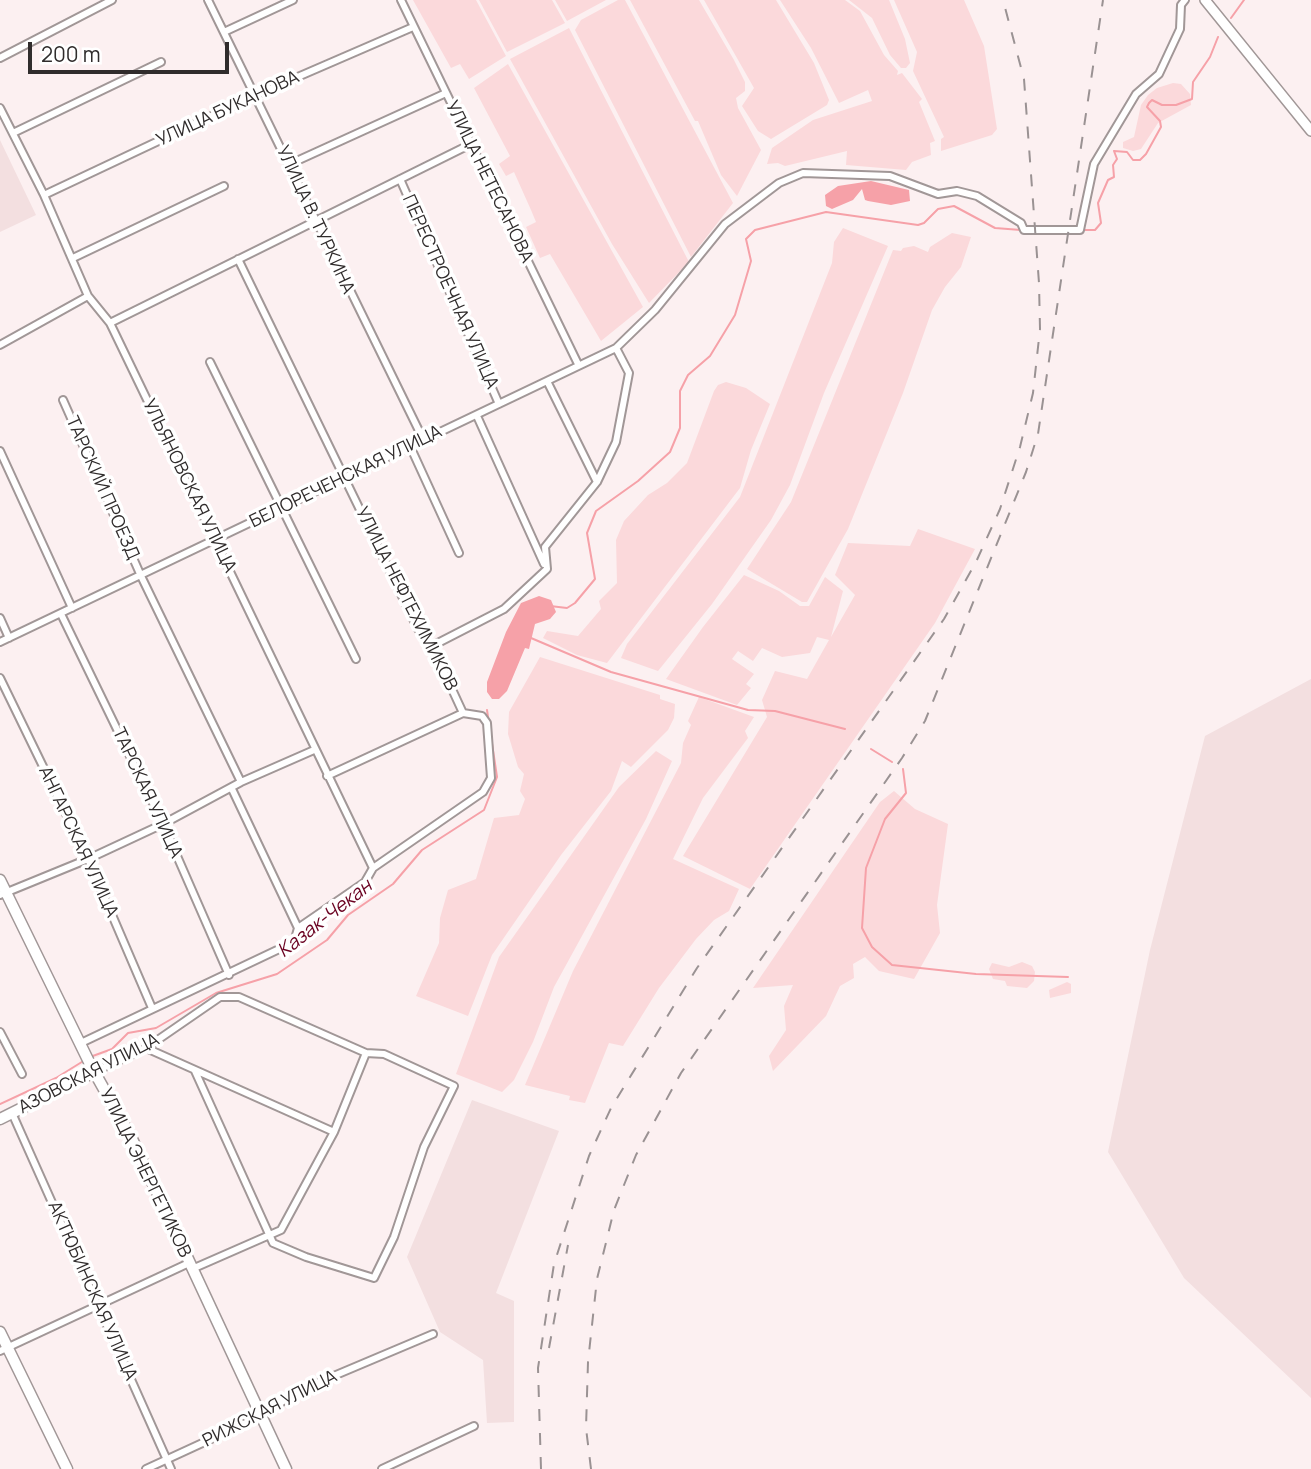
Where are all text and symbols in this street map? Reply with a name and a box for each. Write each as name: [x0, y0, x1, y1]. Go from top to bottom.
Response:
scale bar: [32, 28, 233, 72]
text: 200 m: [41, 40, 101, 68]
street label: УЛИЦА БУКАНОВА: [153, 67, 303, 151]
street label: УЛИЦА НЕТЕСАНОВА: [440, 97, 538, 267]
street label: УЛИЦА В. ТУРКИНА: [271, 142, 359, 298]
street label: ПЕРЕСТРОЕЧНАЯ УЛИЦА: [397, 191, 503, 393]
street label: УЛЬЯНОВСКАЯ УЛИЦА: [138, 396, 240, 576]
street label: ТАРСКИЙ ПРОЕЗД: [61, 413, 143, 563]
street label: БЕЛОРЕЧЕНСКАЯ УЛИЦА: [246, 421, 446, 533]
street label: УЛИЦА НЕФТЕХИМИКОВ: [350, 504, 462, 694]
street label: ТАРСКАЯ УЛИЦА: [107, 724, 187, 862]
street label: АНГАРСКАЯ УЛИЦА: [34, 763, 122, 921]
water label: Казак-Чекан: [273, 875, 377, 963]
street label: АЗОВСКАЯ УЛИЦА: [15, 1029, 163, 1119]
street label: УЛИЦА ЭНЕРГЕТИКОВ: [95, 1085, 195, 1261]
street label: АКТЮБИНСКАЯ УЛИЦА: [43, 1198, 141, 1384]
street label: РИЖСКАЯ УЛИЦА: [199, 1366, 341, 1452]

